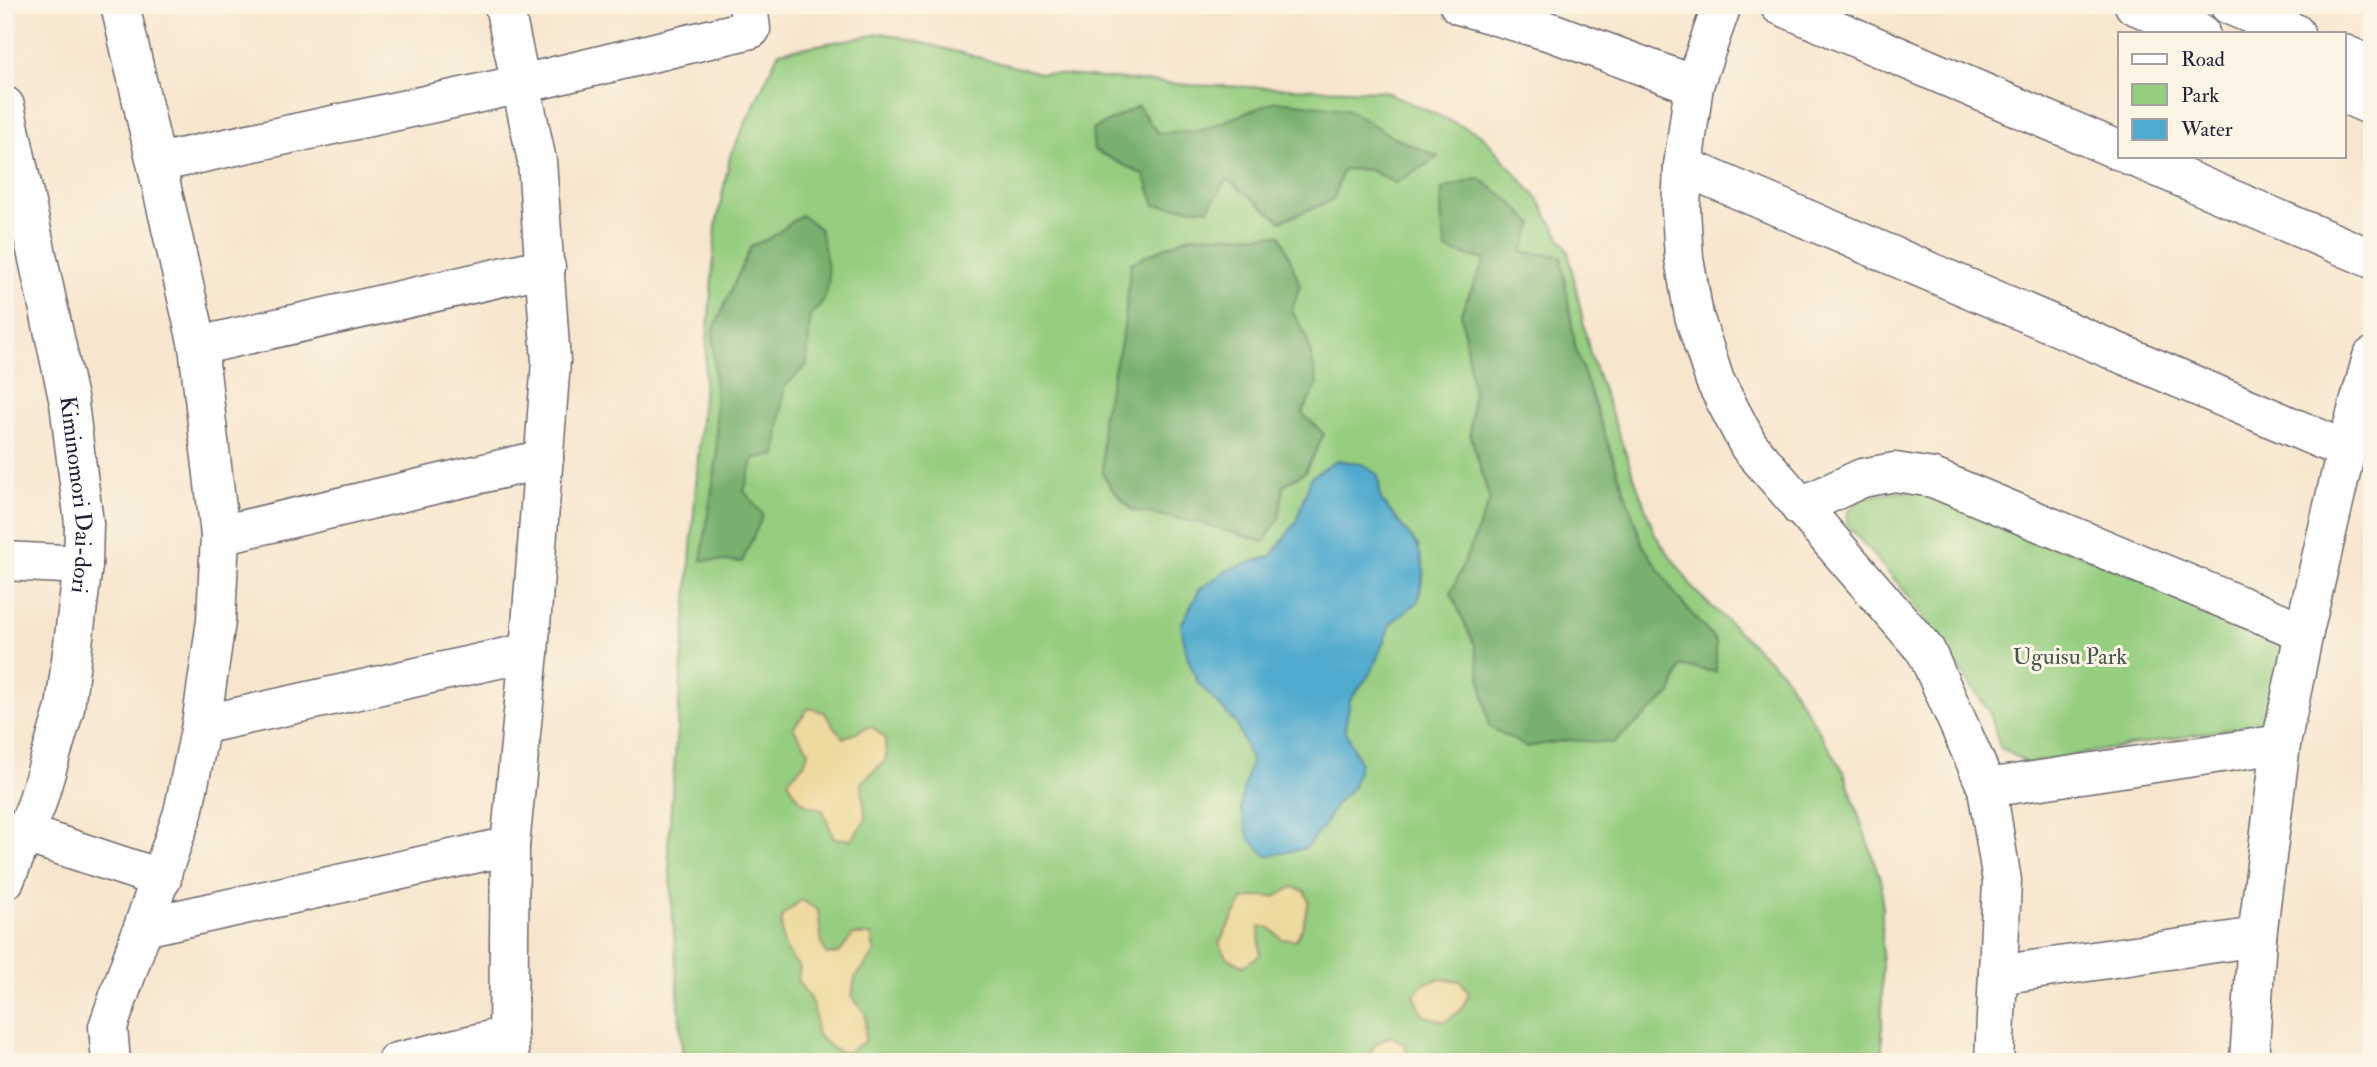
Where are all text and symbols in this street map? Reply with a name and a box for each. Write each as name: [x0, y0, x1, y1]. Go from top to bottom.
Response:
legend: [2118, 32, 2346, 158]
text: Road: [2181, 46, 2226, 73]
text: Park: [2181, 82, 2219, 109]
text: Water: [2180, 116, 2233, 143]
street label: Kiminomori Dai-dori: [54, 394, 99, 595]
park label: Uguisu Park: [2013, 642, 2127, 671]

